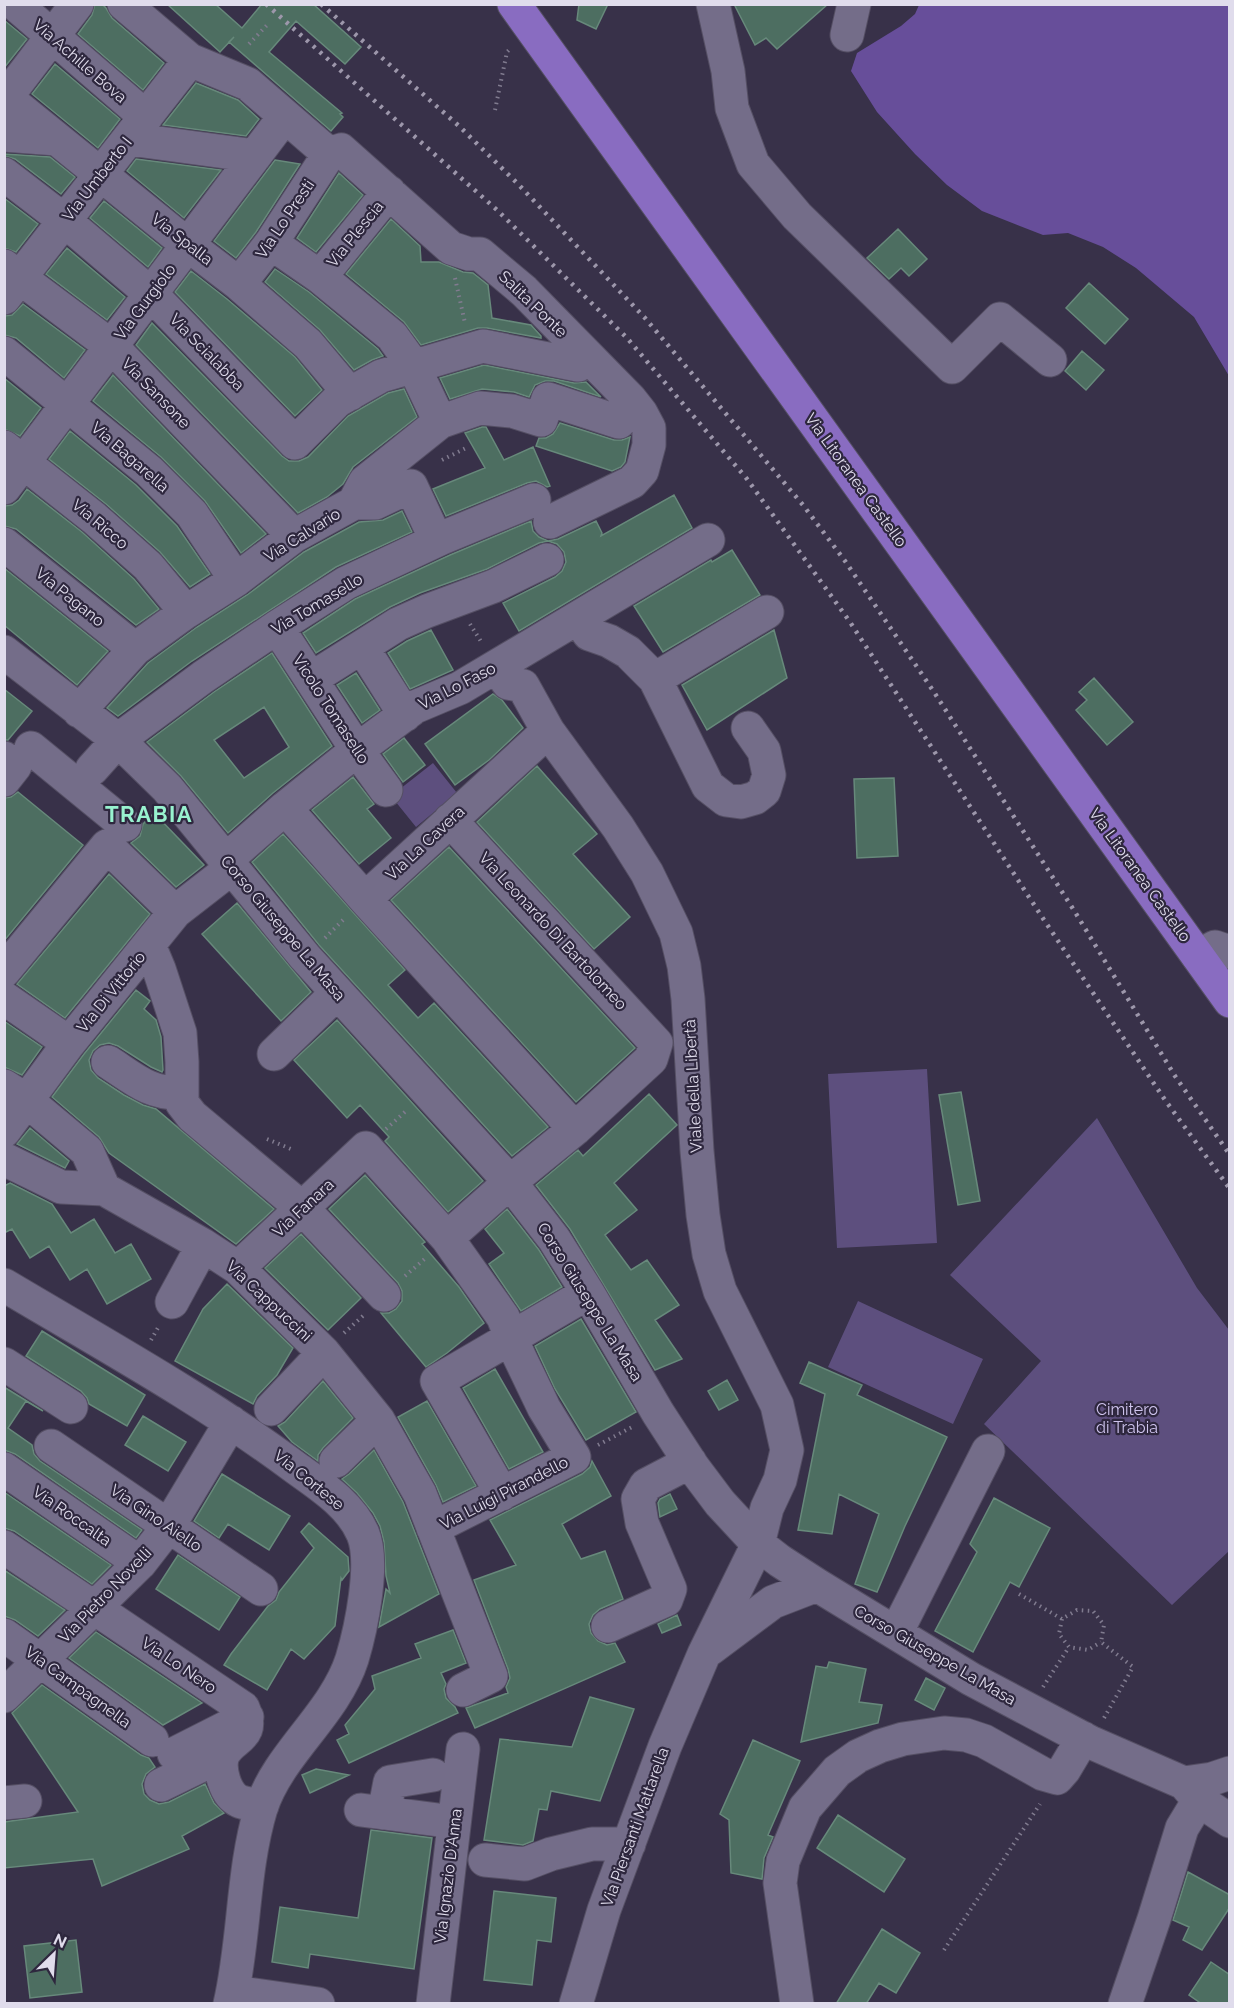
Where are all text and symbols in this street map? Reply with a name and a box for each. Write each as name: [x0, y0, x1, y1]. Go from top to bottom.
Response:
street label: Via Achille Bova: [29, 15, 131, 107]
street label: Via Umberto I: [58, 133, 136, 225]
street label: Via Lo Presti: [252, 176, 318, 262]
street label: Via Plescia: [323, 197, 387, 271]
street label: Via Spalla: [147, 209, 217, 269]
street label: Via Gurgiolo: [110, 260, 180, 344]
street label: Salita Ponte: [495, 267, 571, 341]
street label: Via Scialabba: [166, 310, 248, 394]
street label: Via Sansone: [118, 354, 194, 432]
street label: Via Litoranea Castello: [801, 409, 911, 551]
street label: Via Bagarella: [87, 418, 173, 496]
street label: Via Ricco: [68, 495, 132, 553]
street label: Via Calvario: [260, 504, 344, 566]
street label: Via Pagano: [32, 563, 108, 631]
street label: Via Tomasello: [268, 569, 366, 639]
street label: Vicolo Tomasello: [289, 651, 373, 767]
street label: Via Lo Faso: [415, 658, 499, 714]
district label: TRABIA: [105, 801, 193, 827]
street label: Via La Cavera: [382, 802, 468, 884]
street label: Via Litoranea Castello: [1085, 804, 1195, 946]
street label: Via Leonardo Di Bartolomeo: [475, 848, 631, 1014]
street label: Corso Giuseppe La Masa: [217, 852, 349, 1004]
street label: Via Di Vittorio: [73, 948, 149, 1036]
street label: Viale della Libertà: [680, 1019, 706, 1153]
street label: Via Fanara: [269, 1175, 337, 1241]
street label: Corso Giuseppe La Masa: [533, 1219, 647, 1385]
street label: Via Cappuccini: [222, 1257, 316, 1345]
park label: Cimitero di Trabia: [1096, 1400, 1158, 1437]
street label: Via Cortese: [270, 1446, 348, 1514]
street label: Via Luigi Pirandello: [437, 1452, 571, 1534]
street label: Via Gino Aiello: [107, 1480, 205, 1556]
street label: Via Roccalta: [29, 1482, 115, 1550]
street label: Via Pietro Novelli: [55, 1543, 155, 1647]
street label: Corso Giuseppe La Masa: [851, 1601, 1019, 1709]
street label: Via Lo Nero: [138, 1633, 220, 1697]
street label: Via Campagnella: [21, 1642, 135, 1732]
street label: Via Piersanti Mattarella: [597, 1745, 673, 1909]
street label: Via Ignazio D'Anna: [430, 1808, 466, 1944]
north arrow: [24, 1924, 84, 1984]
text: N: [51, 1930, 70, 1952]

